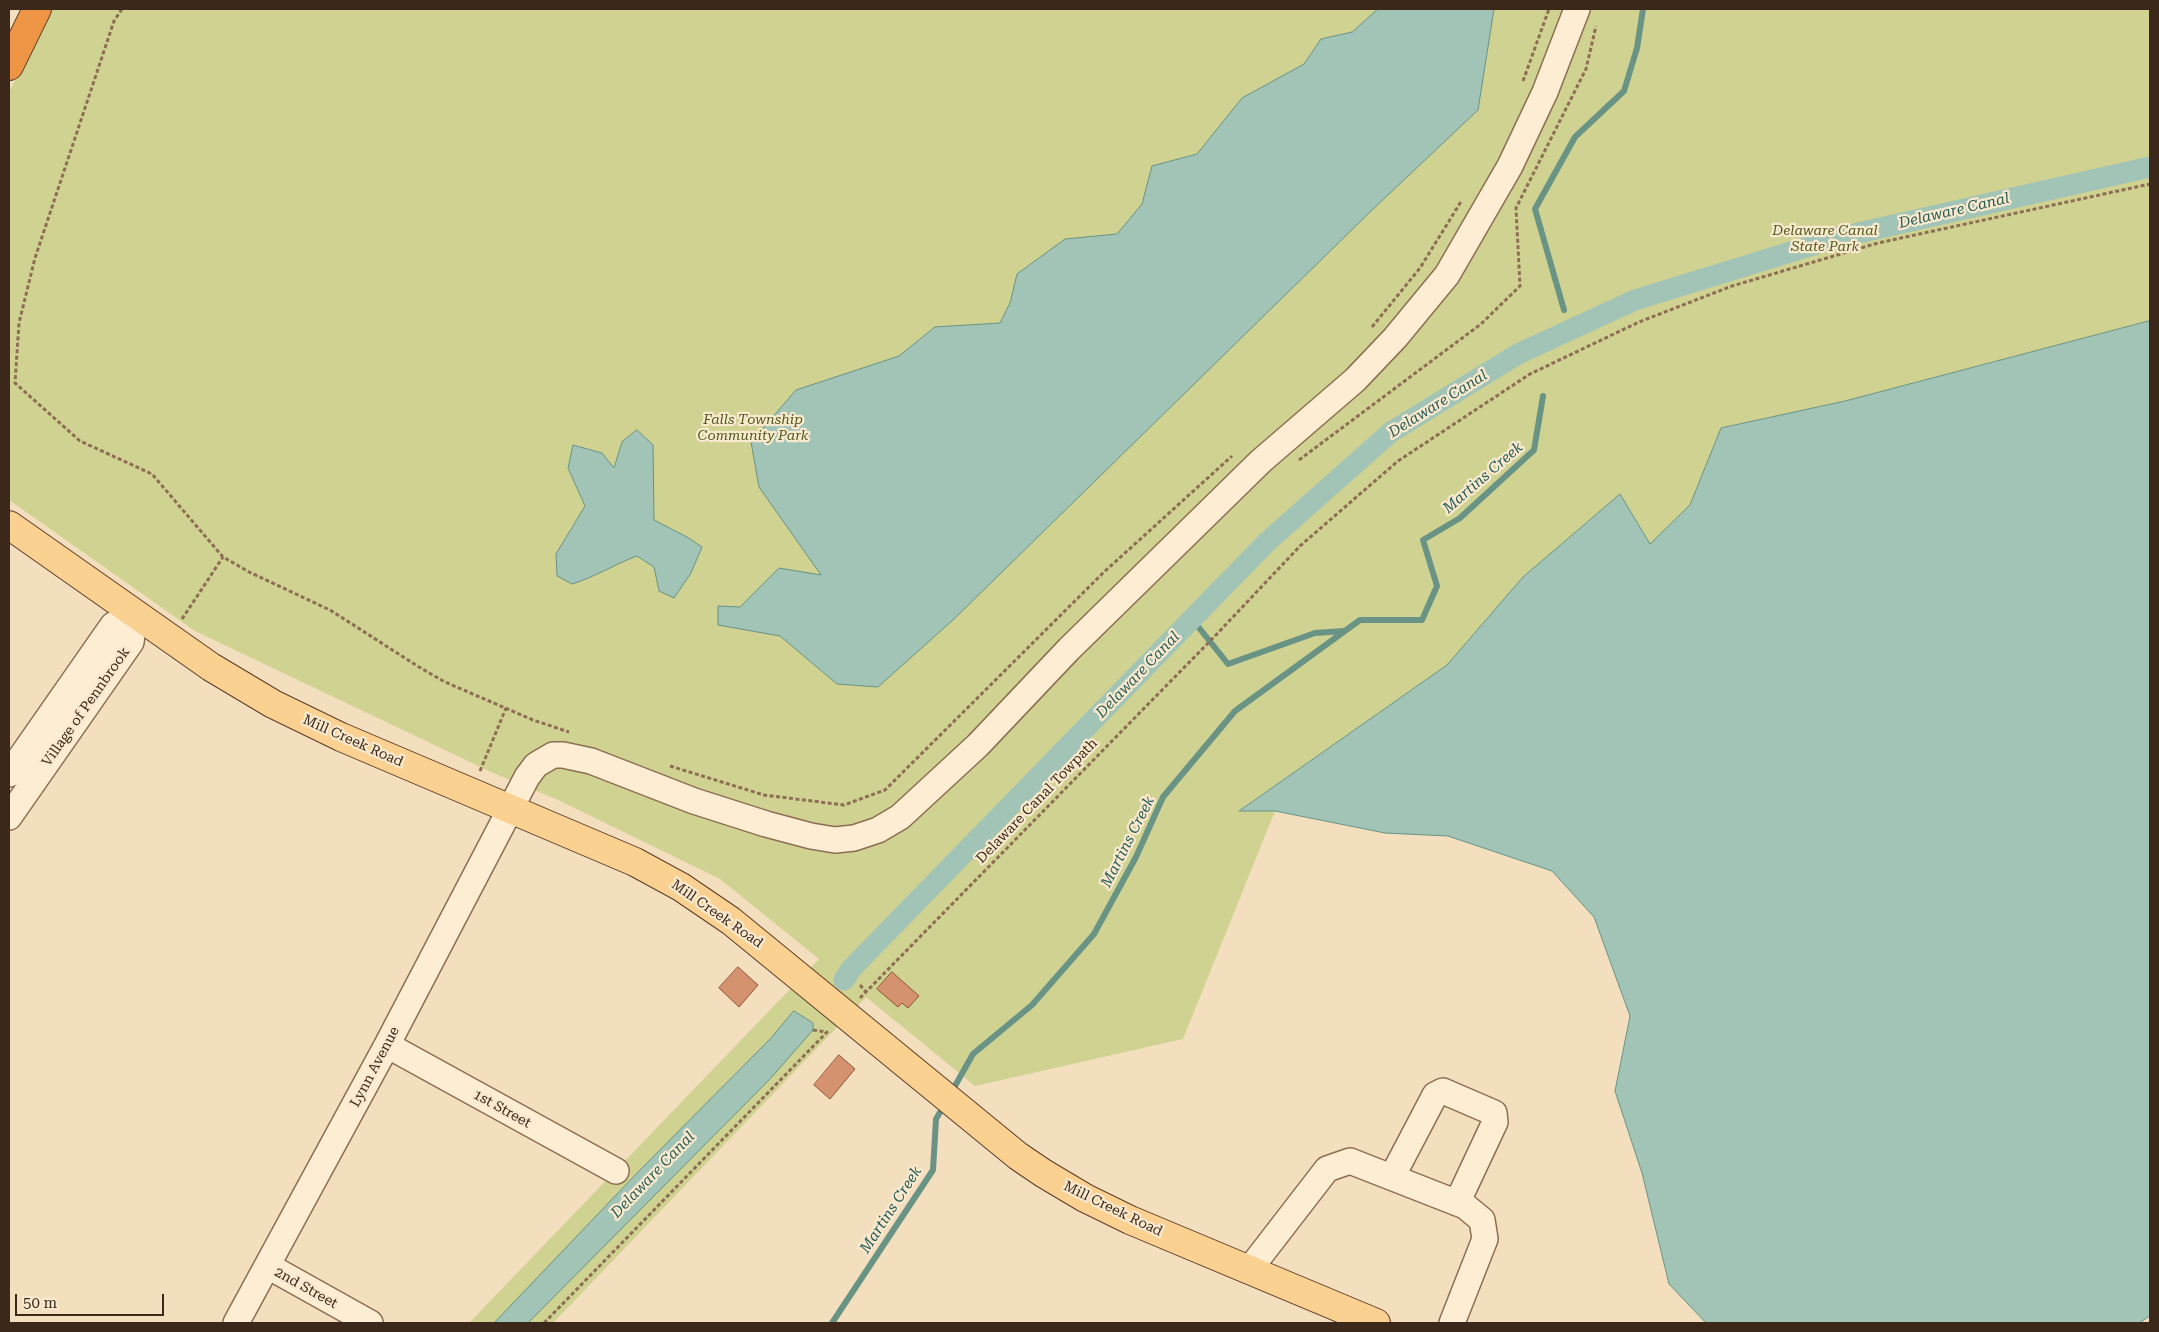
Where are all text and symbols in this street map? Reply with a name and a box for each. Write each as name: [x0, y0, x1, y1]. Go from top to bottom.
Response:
water label: Delaware Canal: [1897, 190, 2011, 232]
park label: Delaware Canal State Park: [1772, 223, 1878, 256]
water label: Delaware Canal: [1385, 366, 1491, 442]
park label: Falls Township Community Park: [698, 412, 808, 444]
water label: Martins Creek: [1439, 438, 1527, 518]
water label: Delaware Canal: [1092, 628, 1184, 722]
street label: Village of Pennbrook: [38, 644, 134, 770]
street label: Mill Creek Road: [300, 711, 406, 771]
street label: Delaware Canal Towpath: [973, 735, 1101, 867]
water label: Martins Creek: [1097, 793, 1159, 891]
street label: Mill Creek Road: [668, 876, 766, 952]
street label: Lynn Avenue: [347, 1024, 403, 1110]
street label: 1st Street: [470, 1086, 534, 1132]
water label: Delaware Canal: [607, 1128, 699, 1222]
water label: Martins Creek: [856, 1163, 926, 1257]
street label: Mill Creek Road: [1061, 1178, 1165, 1240]
street label: 2nd Street: [272, 1264, 340, 1312]
scale bar: [18, 1284, 166, 1316]
text: 50 m: [23, 1294, 57, 1312]

